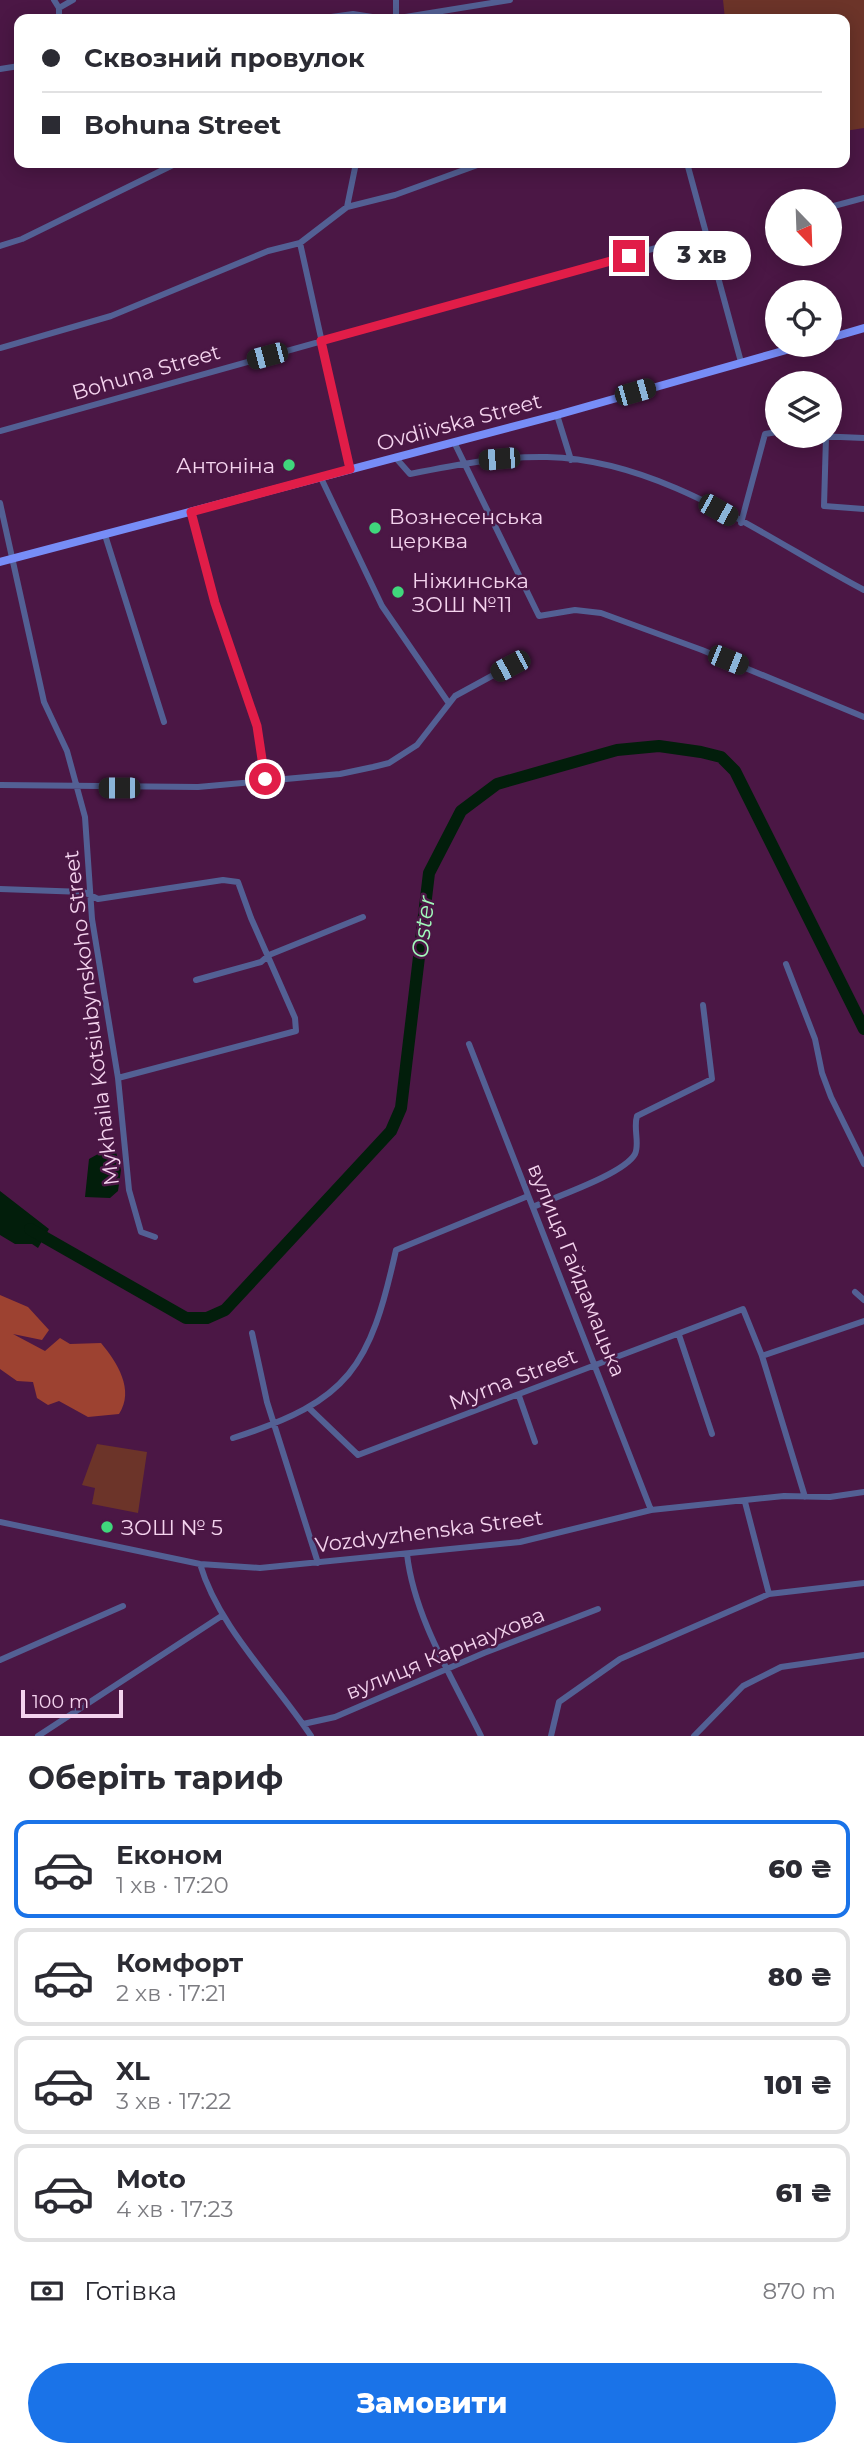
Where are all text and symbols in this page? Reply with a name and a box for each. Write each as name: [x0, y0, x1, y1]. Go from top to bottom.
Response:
text: Сквозний провулок: [84, 42, 365, 74]
text: Bohuna Street: [84, 109, 281, 141]
north arrow: [765, 189, 842, 266]
map controls: [765, 189, 842, 448]
callout: 3 хв: [654, 232, 752, 280]
route end: [613, 240, 645, 272]
text: 3 хв: [677, 241, 727, 269]
button: locate: [765, 280, 842, 357]
street label: Bohuna Street: [69, 339, 223, 405]
car: [244, 340, 291, 372]
button: layers: [765, 371, 842, 448]
car: [612, 376, 659, 408]
street label: Ovdiivska Street: [374, 388, 544, 456]
car: [478, 447, 521, 471]
place label: Антоніна: [176, 453, 275, 478]
marker: Антоніна: [281, 457, 297, 473]
car: [695, 491, 742, 529]
place label: Вознесенська церква: [389, 504, 543, 553]
marker: Вознесенська церква: [367, 520, 383, 536]
place label: Ніжинська ЗОШ №11: [412, 568, 529, 617]
marker: Ніжинська ЗОШ №11: [390, 584, 406, 600]
car: [705, 642, 752, 678]
car: [487, 647, 534, 685]
route start: [249, 763, 281, 795]
car: [99, 778, 141, 799]
street label: Mykhaila Kotsiubynskoho Street: [58, 849, 124, 1187]
water label: Oster: [405, 893, 441, 960]
street label: вулиця Гайдамацька: [523, 1160, 631, 1380]
street label: Myrna Street: [445, 1343, 581, 1415]
street label: Vozdvyzhenska Street: [314, 1505, 544, 1557]
place label: ЗОШ № 5: [121, 1515, 223, 1540]
marker: ЗОШ № 5: [99, 1519, 115, 1535]
street label: вулиця Карнаухова: [342, 1602, 548, 1704]
scale bar: [21, 1687, 122, 1719]
text: 100 m: [32, 1690, 89, 1713]
text: Оберіть тариф: [28, 1758, 283, 1797]
icon: car: [32, 1838, 95, 1901]
text: Економ: [116, 1839, 223, 1871]
text: 60 ₴: [768, 1853, 832, 1885]
text: 1 хв · 17:20: [116, 1871, 229, 1899]
icon: car: [32, 1946, 95, 2009]
text: Комфорт: [116, 1947, 243, 1979]
text: 80 ₴: [768, 1961, 832, 1993]
text: 2 хв · 17:21: [116, 1979, 227, 2007]
icon: car: [32, 2054, 95, 2117]
text: XL: [116, 2055, 150, 2087]
text: 101 ₴: [764, 2069, 832, 2101]
text: 3 хв · 17:22: [116, 2087, 231, 2115]
icon: car: [32, 2162, 95, 2225]
text: Moto: [116, 2163, 186, 2195]
text: 61 ₴: [776, 2177, 832, 2209]
text: 4 хв · 17:23: [116, 2195, 233, 2223]
icon: cash: [28, 2272, 66, 2310]
text: Готівка: [84, 2275, 177, 2307]
text: 870 m: [763, 2277, 836, 2305]
button: Замовити: [28, 2363, 836, 2443]

